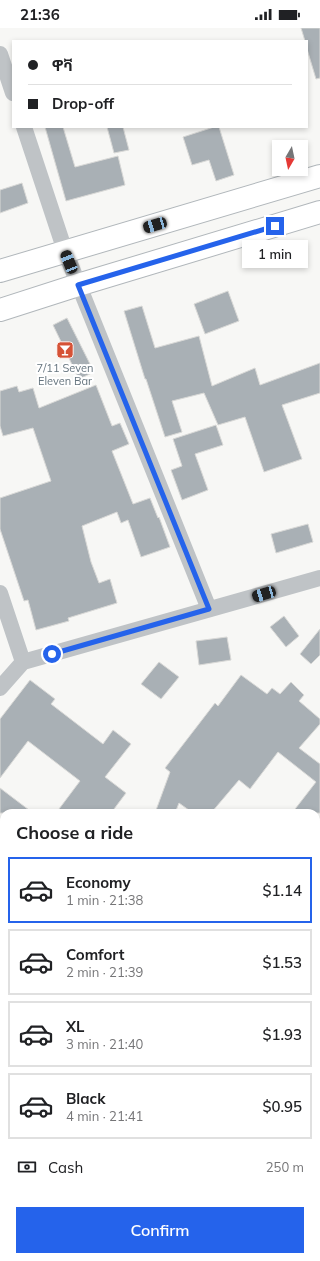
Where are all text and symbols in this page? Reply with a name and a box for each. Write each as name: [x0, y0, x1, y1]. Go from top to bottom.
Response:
text: 21:36: [20, 5, 60, 24]
text: ዋቫ: [52, 56, 73, 75]
text: Drop-off: [52, 94, 114, 113]
north arrow: [272, 140, 308, 176]
map controls: [272, 140, 308, 176]
car: [142, 216, 168, 234]
route end: [266, 217, 284, 235]
callout: 1 min: [242, 240, 308, 268]
text: 1 min: [258, 246, 292, 262]
car: [59, 249, 79, 275]
bar icon: 7/11 Seven Eleven Bar: [55, 340, 75, 360]
place label: 7/11 Seven Eleven Bar: [37, 361, 93, 388]
car: [251, 585, 277, 603]
route start: [43, 645, 61, 663]
text: Choose a ride: [16, 821, 133, 844]
icon: car: [18, 872, 54, 908]
text: Economy: [66, 873, 131, 892]
text: $1.14: [262, 881, 302, 900]
text: 1 min · 21:38: [66, 892, 143, 908]
icon: car: [18, 944, 54, 980]
text: Comfort: [66, 945, 124, 964]
text: $1.53: [262, 953, 302, 972]
text: 2 min · 21:39: [66, 964, 143, 980]
icon: car: [18, 1016, 54, 1052]
text: XL: [66, 1017, 84, 1036]
text: $1.93: [262, 1025, 302, 1044]
text: 3 min · 21:40: [66, 1036, 143, 1052]
icon: car: [18, 1088, 54, 1124]
text: Black: [66, 1089, 105, 1108]
text: $0.95: [262, 1097, 302, 1116]
text: 4 min · 21:41: [66, 1108, 143, 1124]
icon: cash: [16, 1156, 38, 1178]
text: Cash: [48, 1158, 83, 1177]
text: 250 m: [266, 1159, 304, 1175]
button: Confirm: [16, 1207, 304, 1253]

